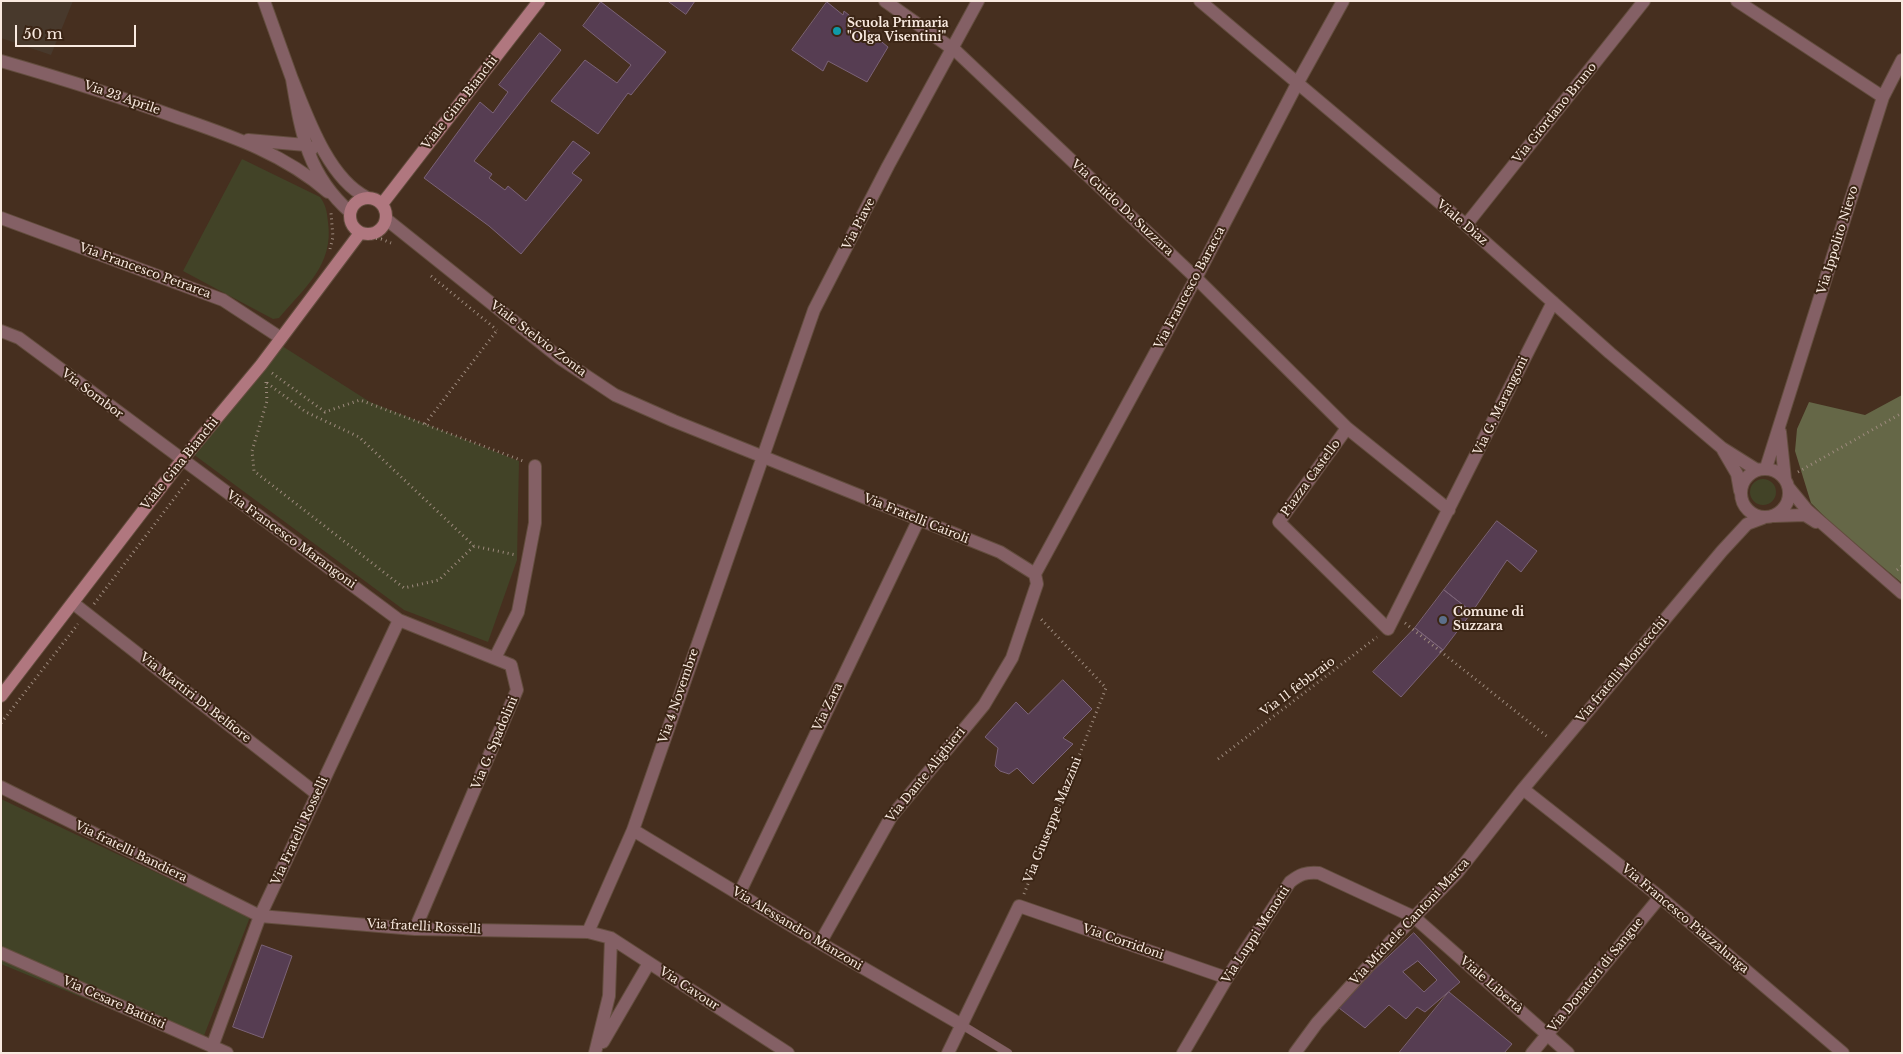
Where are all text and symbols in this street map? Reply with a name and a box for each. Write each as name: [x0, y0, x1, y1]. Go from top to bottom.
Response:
scale bar: [18, 15, 139, 47]
place label: Scuola Primaria "Olga Visentini": [847, 17, 949, 45]
text: 50 m: [23, 24, 63, 43]
marker: Scuola Primaria "Olga Visentini": [831, 25, 843, 37]
street label: Viale Gina Bianchi: [419, 54, 501, 152]
street label: Via Giordano Bruno: [1510, 60, 1600, 166]
street label: Via 23 Aprile: [82, 78, 162, 118]
street label: Via Guido Da Suzzara: [1068, 157, 1176, 259]
street label: Via Ippolito Nievo: [1815, 184, 1861, 296]
street label: Via Piave: [840, 196, 878, 252]
street label: Viale Diaz: [1434, 197, 1490, 249]
street label: Via Francesco Baracca: [1152, 224, 1228, 352]
street label: Via Francesco Petrarca: [77, 240, 213, 302]
street label: Viale Stelvio Zonta: [487, 298, 589, 380]
street label: Via G. Marangoni: [1471, 354, 1531, 458]
street label: Via Sombor: [58, 366, 126, 422]
street label: Viale Gina Bianchi: [138, 415, 222, 513]
street label: Piazza Castello: [1278, 437, 1344, 519]
street label: Via Francesco Marangoni: [224, 488, 358, 592]
street label: Via Fratelli Cairoli: [861, 491, 971, 547]
place label: Comune di Suzzara: [1453, 606, 1524, 634]
marker: Comune di Suzzara: [1437, 614, 1449, 626]
street label: Via fratelli Montecchi: [1574, 614, 1670, 726]
street label: Via 4 Novembre: [656, 647, 702, 745]
street label: Via Martiri Di Belfiore: [137, 650, 253, 746]
street label: Via 11 febbraio: [1258, 654, 1338, 720]
street label: Via Zara: [810, 681, 846, 733]
street label: Via G. Spadolini: [469, 695, 521, 791]
street label: Via Dante Alighieri: [884, 725, 968, 825]
street label: Via Giuseppe Mazzini: [1021, 755, 1085, 885]
street label: Via Fratelli Rosselli: [269, 775, 331, 887]
street label: Via fratelli Bandiera: [73, 819, 189, 885]
street label: Via Michele Cantoni Marca: [1348, 856, 1472, 988]
street label: Via Francesco Piazzalunga: [1618, 862, 1752, 976]
street label: Via Alessandro Manzoni: [729, 884, 865, 974]
street label: Via Luppi Menotti: [1219, 884, 1293, 986]
street label: Via Donatori di Sangue: [1545, 915, 1647, 1035]
street label: Via fratelli Rosselli: [367, 917, 481, 937]
street label: Via Corridoni: [1081, 921, 1165, 963]
street label: Viale Libertà: [1457, 954, 1525, 1016]
street label: Via Cavour: [656, 964, 722, 1014]
street label: Via Cesare Battisti: [60, 974, 168, 1032]

